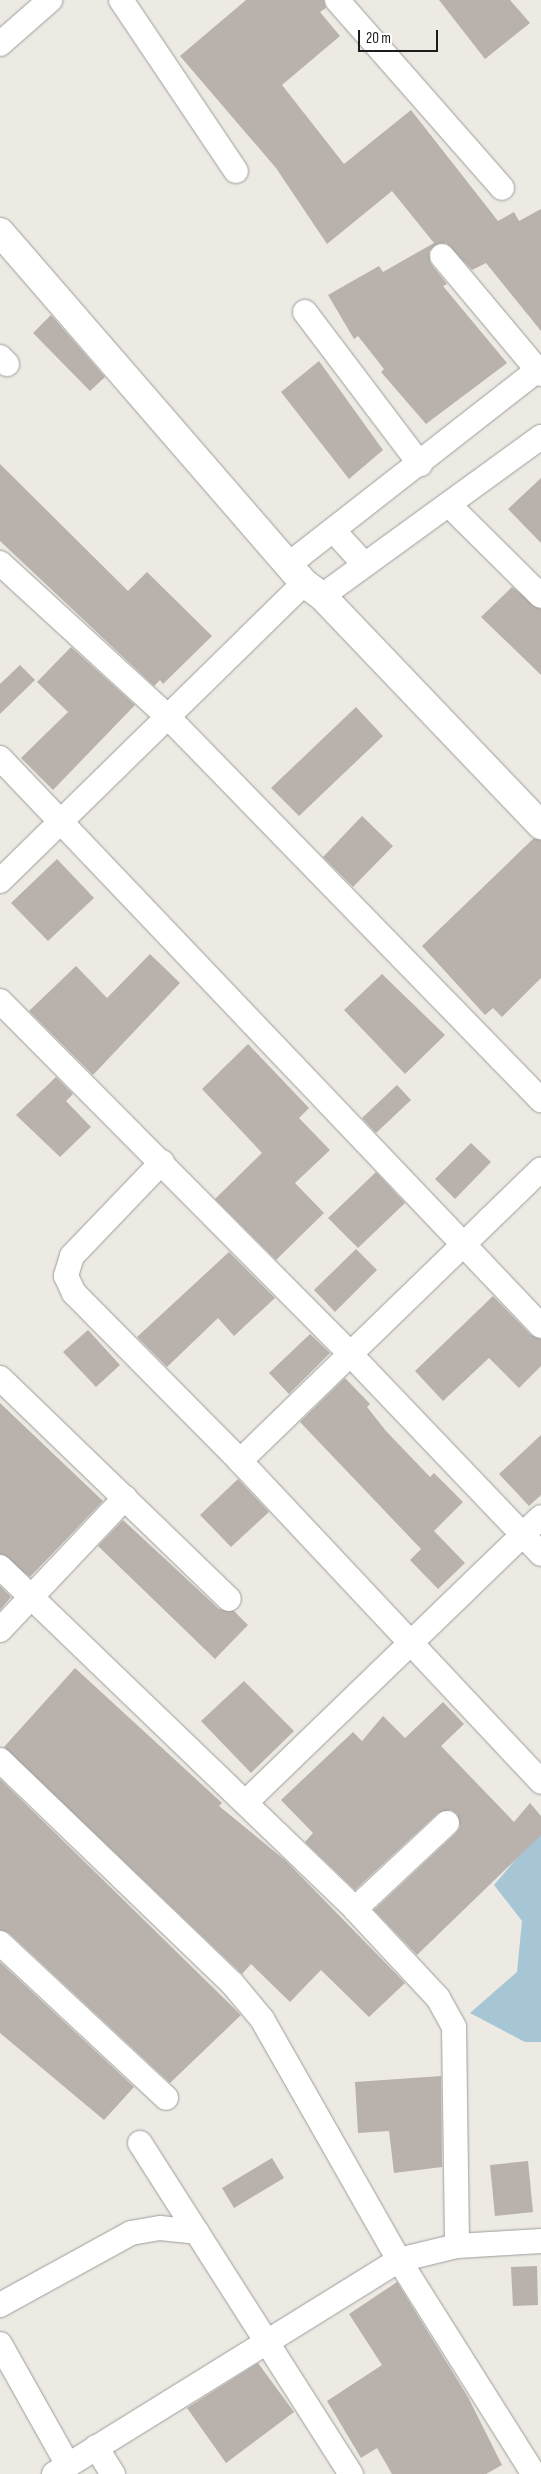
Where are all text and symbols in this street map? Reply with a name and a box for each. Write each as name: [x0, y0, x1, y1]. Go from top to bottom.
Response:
scale bar: [361, 20, 441, 52]
text: 20 m: [366, 29, 391, 48]

